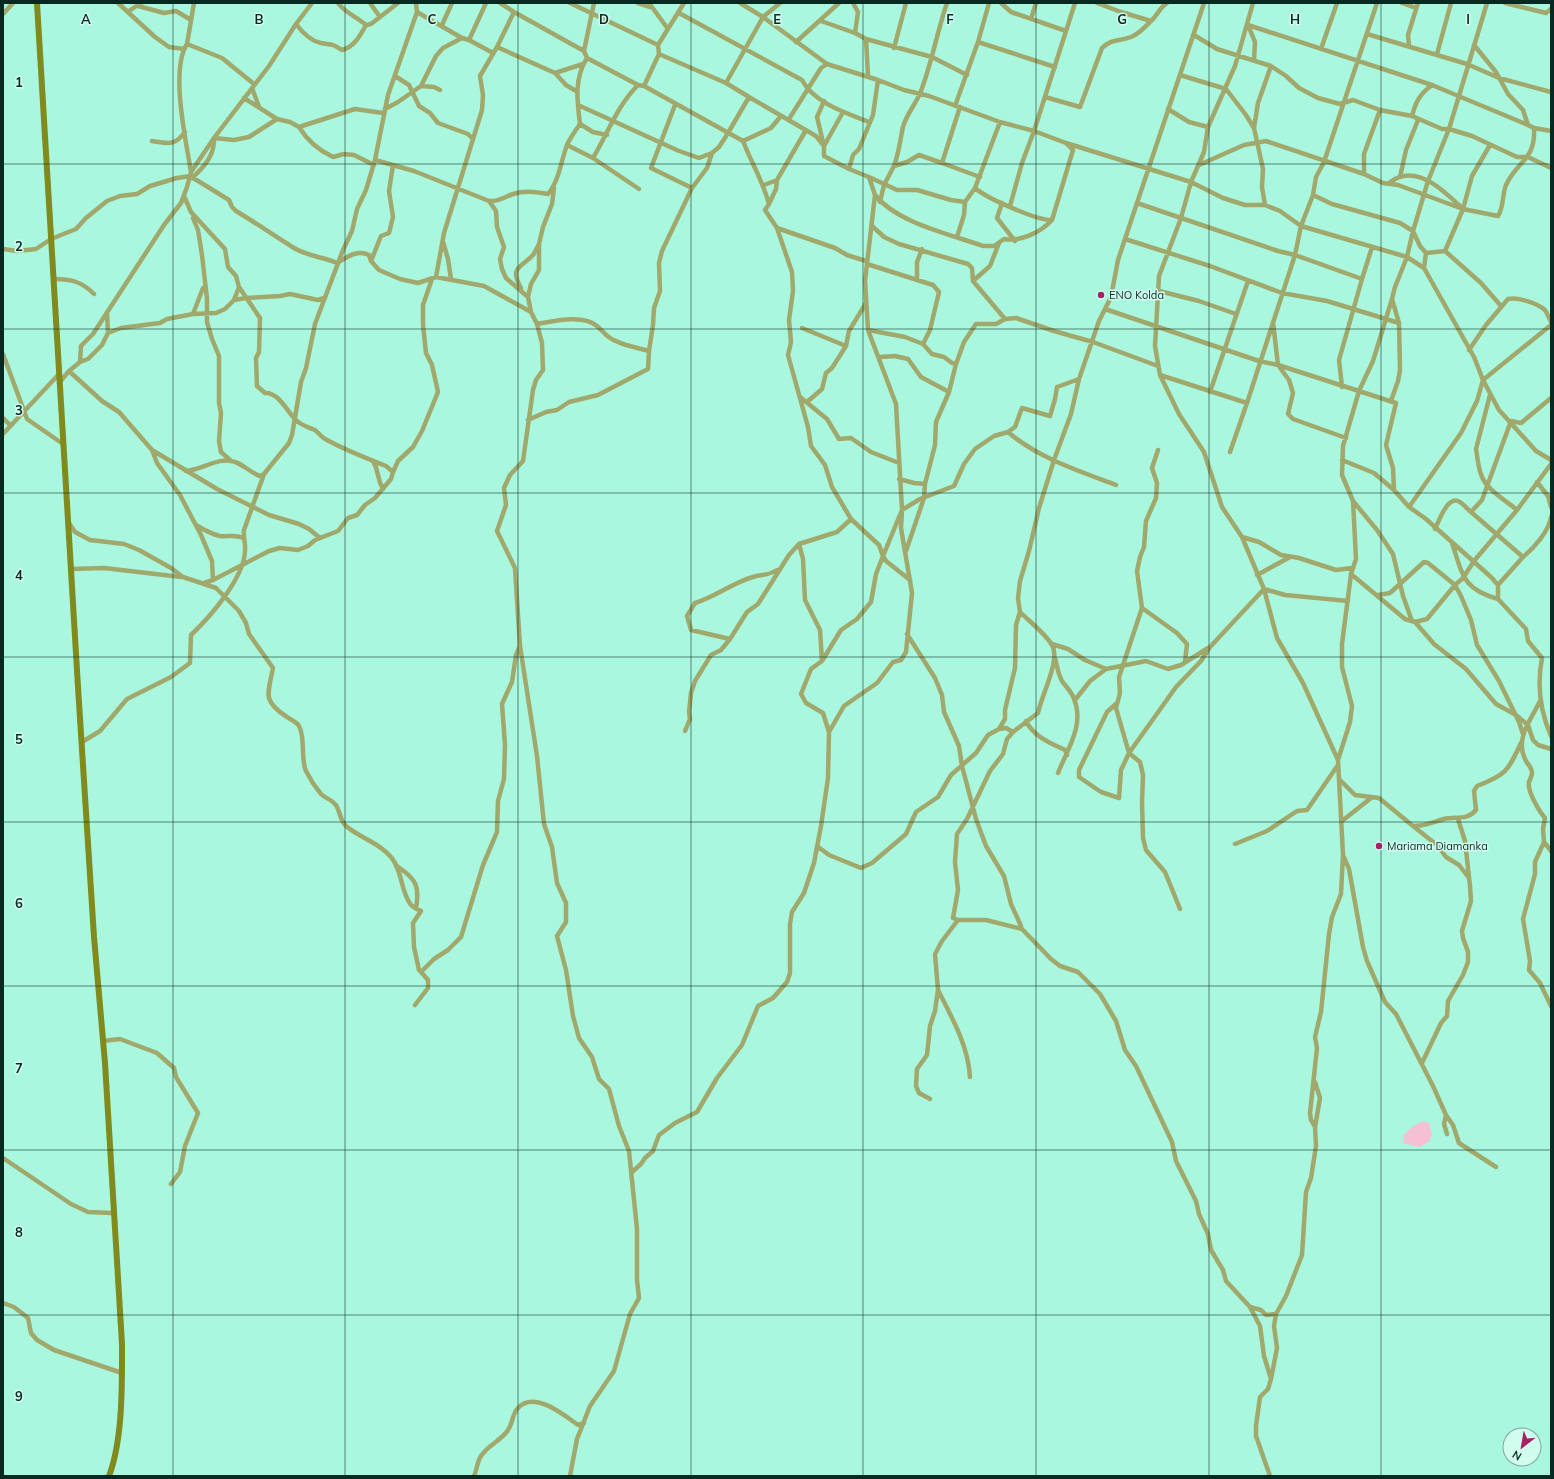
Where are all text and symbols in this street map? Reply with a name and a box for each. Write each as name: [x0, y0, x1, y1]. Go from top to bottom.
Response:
text: A: [81, 11, 91, 27]
text: B: [255, 11, 264, 27]
text: C: [428, 11, 437, 27]
text: D: [599, 11, 609, 27]
text: E: [773, 11, 781, 27]
text: F: [946, 11, 954, 27]
text: G: [1117, 11, 1127, 27]
text: H: [1290, 11, 1300, 27]
text: I: [1466, 11, 1470, 27]
text: 1: [15, 74, 23, 90]
text: 2: [15, 238, 23, 254]
place label: ENO Kolda: [1109, 288, 1164, 302]
marker: ENO Kolda: [1096, 290, 1106, 300]
text: 3: [15, 402, 23, 418]
text: 4: [15, 567, 23, 583]
text: 5: [15, 731, 23, 747]
place label: Mariama Diamanka: [1387, 839, 1488, 853]
marker: Mariama Diamanka: [1374, 841, 1384, 851]
text: 6: [15, 895, 23, 911]
text: 7: [15, 1060, 23, 1076]
text: 8: [15, 1224, 23, 1240]
text: 9: [15, 1388, 23, 1404]
north arrow: [1502, 1427, 1542, 1467]
text: N: [1510, 1447, 1524, 1464]

